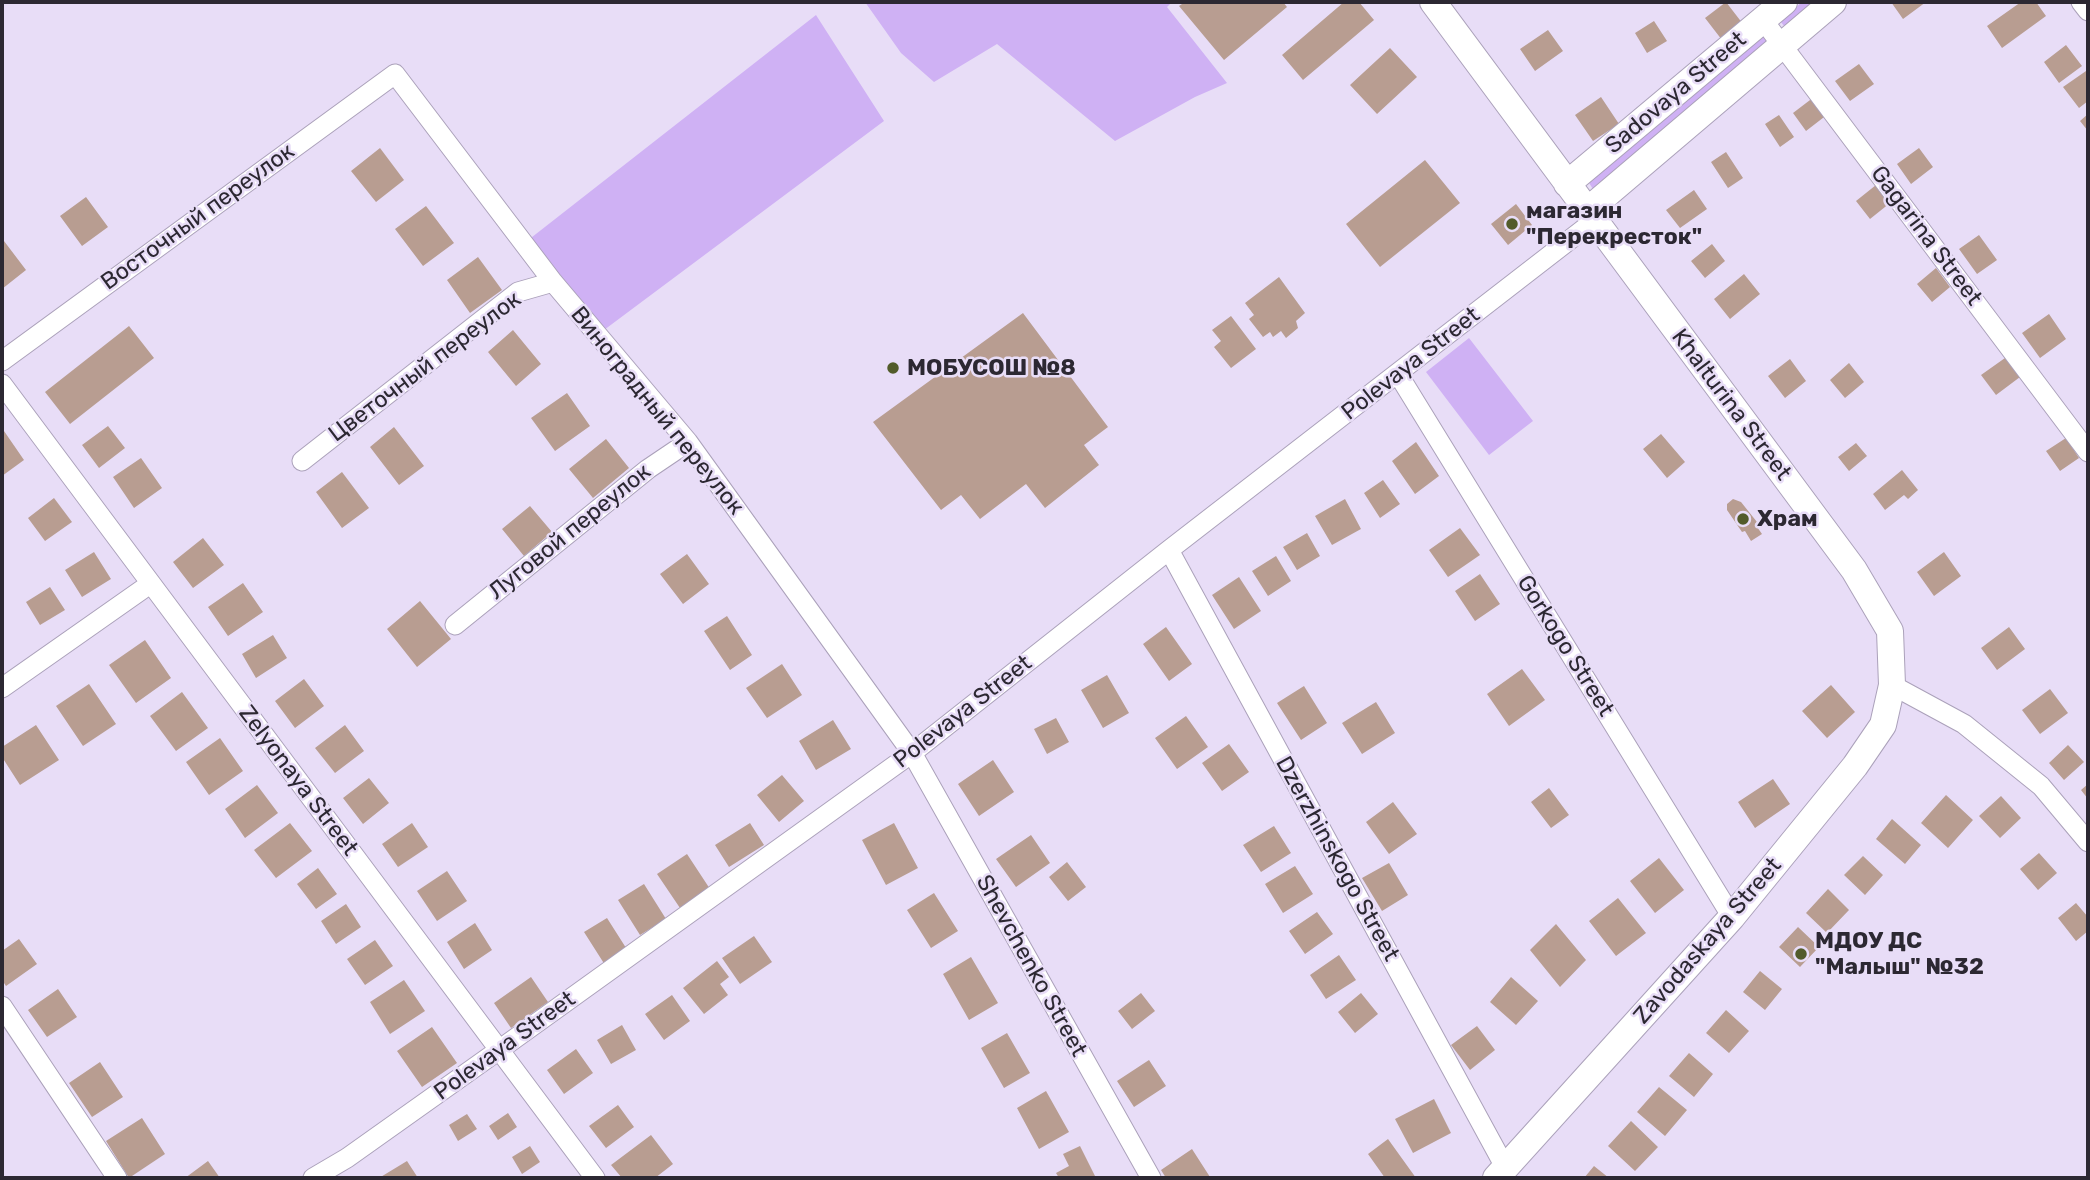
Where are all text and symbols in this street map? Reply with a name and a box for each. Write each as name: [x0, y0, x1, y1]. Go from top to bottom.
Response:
street label: Sadovaya Street: [1600, 26, 1752, 160]
street label: Восточный переулок: [96, 138, 300, 296]
street label: Gagarina Street: [1864, 161, 1988, 311]
place label: магазин "Перекресток": [1526, 197, 1702, 251]
marker: магазин "Перекресток": [1504, 216, 1520, 232]
street label: Цветочный переулок: [323, 286, 527, 448]
street label: Виноградный переулок: [564, 301, 750, 521]
street label: Polevaya Street: [1336, 302, 1486, 426]
street label: Khalturina Street: [1665, 324, 1797, 486]
place label: МОБУСОШ №8: [907, 354, 1076, 382]
marker: МОБУСОШ №8: [885, 360, 901, 376]
street label: Луговой переулок: [483, 458, 657, 606]
place label: Храм: [1757, 505, 1818, 533]
marker: Храм: [1735, 511, 1751, 527]
street label: Gorkogo Street: [1511, 570, 1619, 722]
street label: Polevaya Street: [888, 650, 1038, 774]
street label: Zelyonaya Street: [233, 700, 363, 862]
street label: Dzerzhinskogo Street: [1269, 752, 1405, 966]
street label: Zavodaskaya Street: [1628, 852, 1788, 1030]
street label: Shevchenko Street: [970, 870, 1092, 1062]
place label: МДОУ ДС "Малыш" №32: [1815, 927, 1984, 981]
marker: МДОУ ДС "Малыш" №32: [1793, 946, 1809, 962]
street label: Polevaya Street: [429, 986, 581, 1106]

